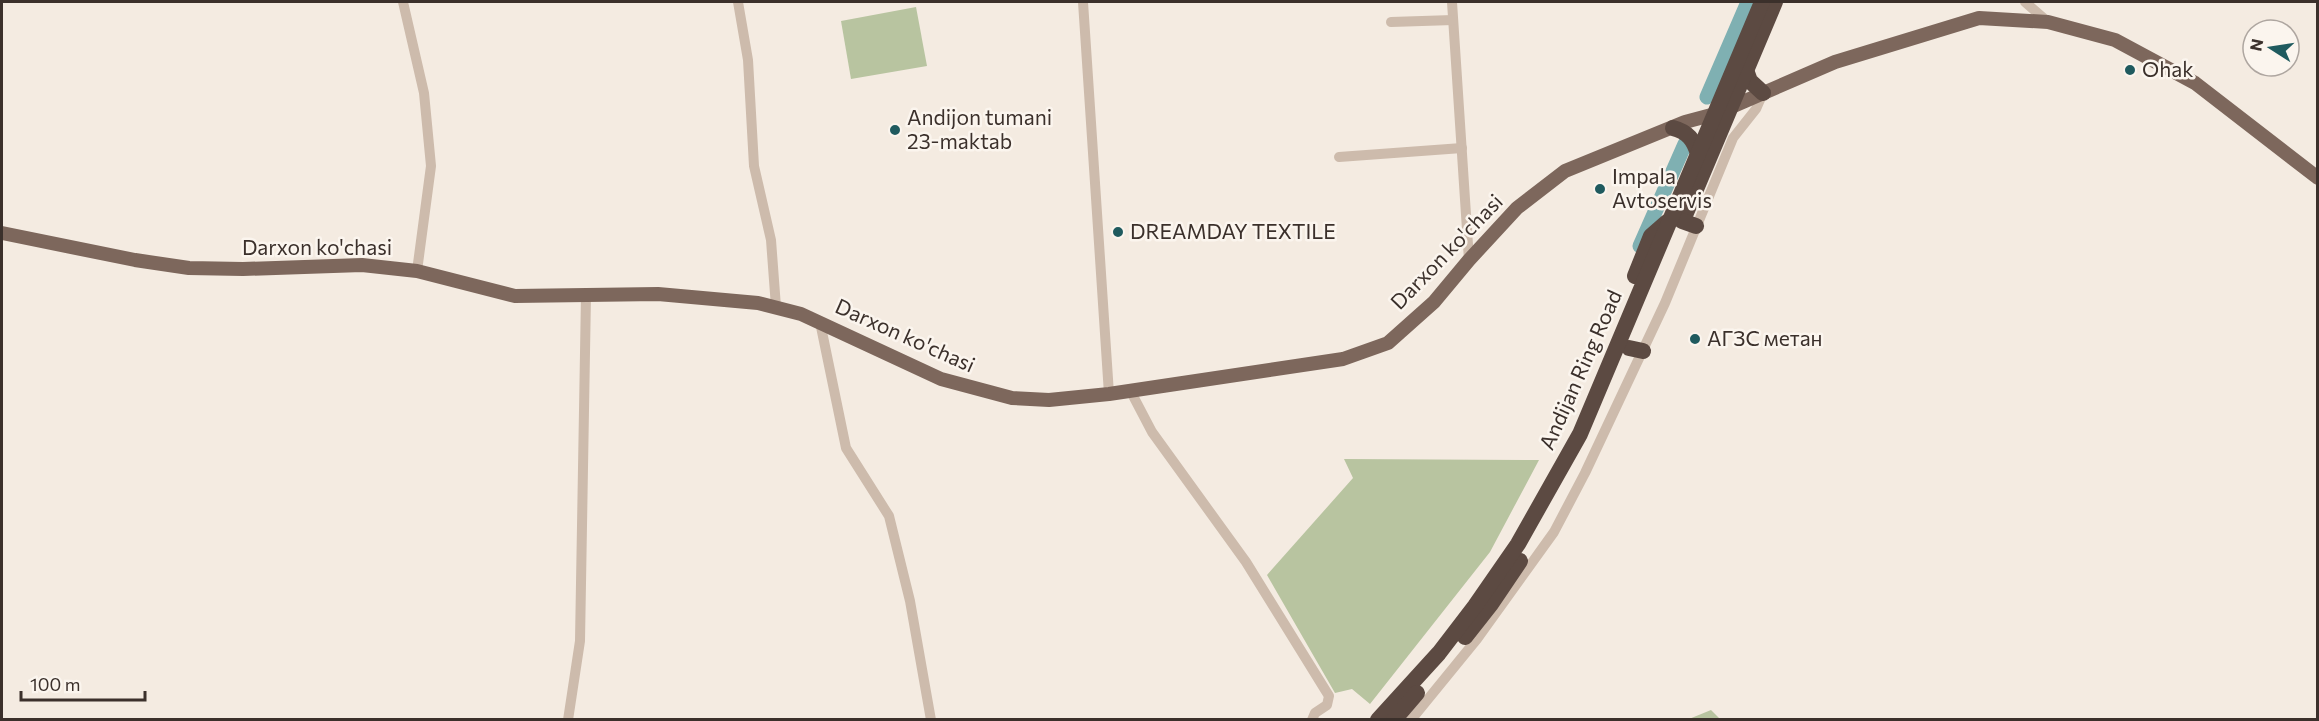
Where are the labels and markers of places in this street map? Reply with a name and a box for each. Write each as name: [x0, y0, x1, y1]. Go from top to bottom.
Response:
place label: Ohak: [2142, 56, 2194, 81]
marker: Ohak: [2123, 63, 2137, 77]
place label: Andijon tumani 23-maktab: [907, 104, 1052, 153]
marker: Andijon tumani 23-maktab: [888, 123, 902, 137]
place label: Impala Avtoservis: [1612, 163, 1712, 212]
marker: Impala Avtoservis: [1593, 182, 1607, 196]
place label: DREAMDAY TEXTILE: [1130, 218, 1336, 243]
marker: DREAMDAY TEXTILE: [1111, 225, 1125, 239]
place label: АГЗС метан: [1707, 325, 1823, 350]
marker: АГЗС метан: [1688, 332, 1702, 346]

